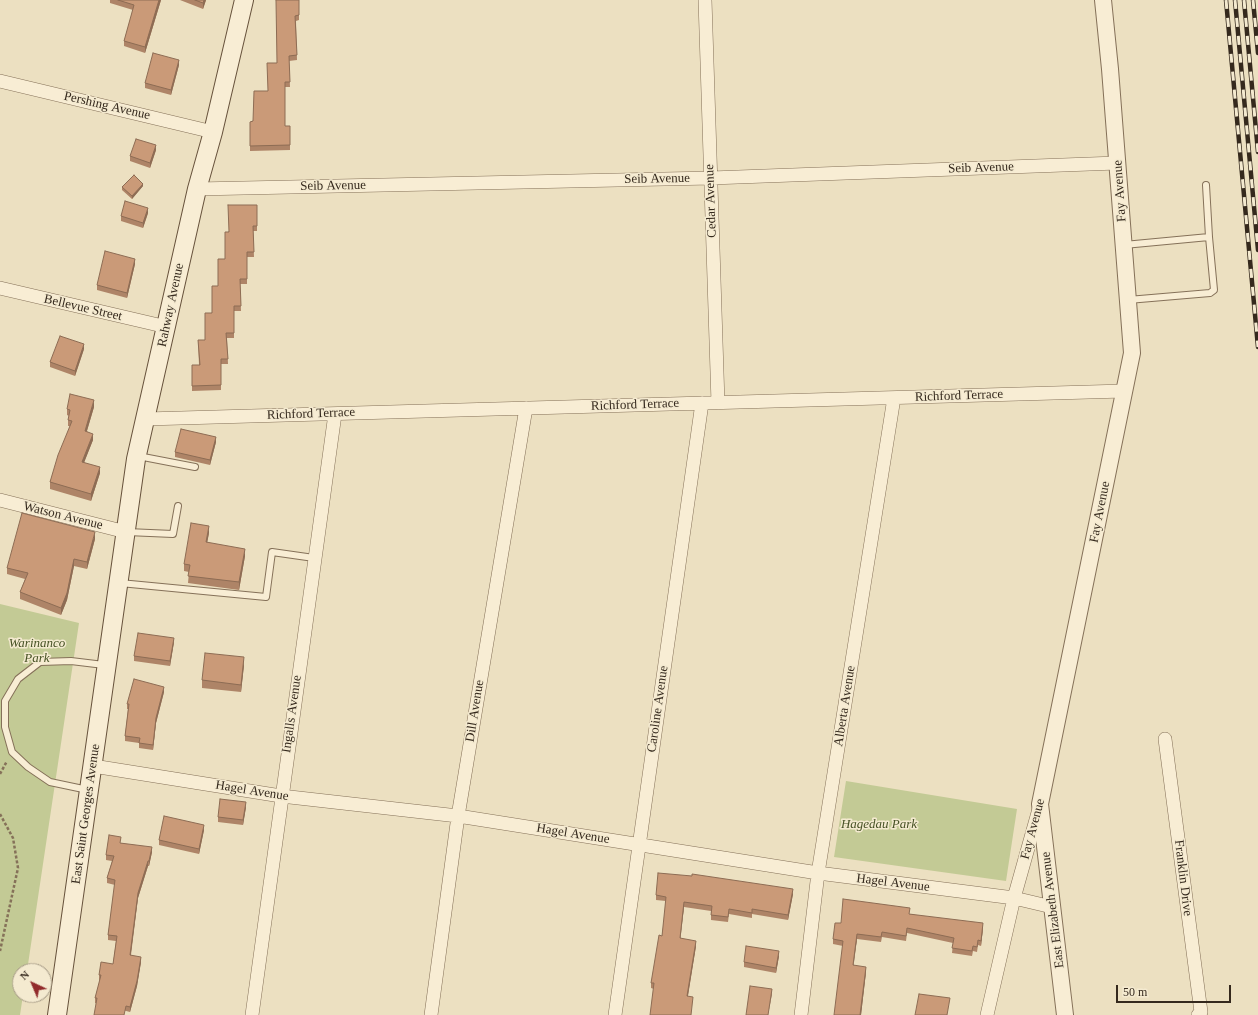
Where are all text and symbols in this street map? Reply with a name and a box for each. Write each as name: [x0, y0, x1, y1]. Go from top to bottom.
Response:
street label: Pershing Avenue: [62, 88, 152, 124]
street label: Seib Avenue: [948, 159, 1014, 177]
street label: Fay Avenue: [1110, 159, 1130, 223]
street label: Cedar Avenue: [702, 164, 720, 238]
street label: Seib Avenue: [624, 171, 690, 187]
street label: Seib Avenue: [300, 178, 366, 194]
street label: Rahway Avenue: [155, 262, 187, 348]
street label: Bellevue Street: [42, 291, 124, 325]
street label: Richford Terrace: [915, 387, 1003, 405]
street label: Richford Terrace: [591, 396, 679, 414]
street label: Richford Terrace: [267, 405, 355, 423]
street label: Fay Avenue: [1086, 480, 1114, 544]
street label: Watson Avenue: [22, 499, 104, 533]
park label: Warinanco Park: [9, 636, 65, 667]
street label: Alberta Avenue: [831, 664, 859, 748]
street label: Caroline Avenue: [644, 665, 672, 753]
street label: Ingalls Avenue: [279, 674, 305, 754]
street label: Dill Avenue: [462, 679, 488, 743]
street label: East Saint Georges Avenue: [68, 743, 104, 885]
street label: Hagel Avenue: [214, 778, 290, 804]
street label: Fay Avenue: [1017, 797, 1049, 861]
park label: Hagedau Park: [841, 817, 917, 833]
street label: Hagel Avenue: [535, 821, 611, 847]
street label: Franklin Drive: [1171, 839, 1195, 917]
street label: East Elizabeth Avenue: [1038, 851, 1068, 969]
street label: Hagel Avenue: [855, 871, 931, 895]
north arrow: [12, 963, 52, 1003]
text: N: [17, 968, 31, 982]
scale bar: [1118, 977, 1233, 1003]
text: 50 m: [1123, 985, 1147, 999]

